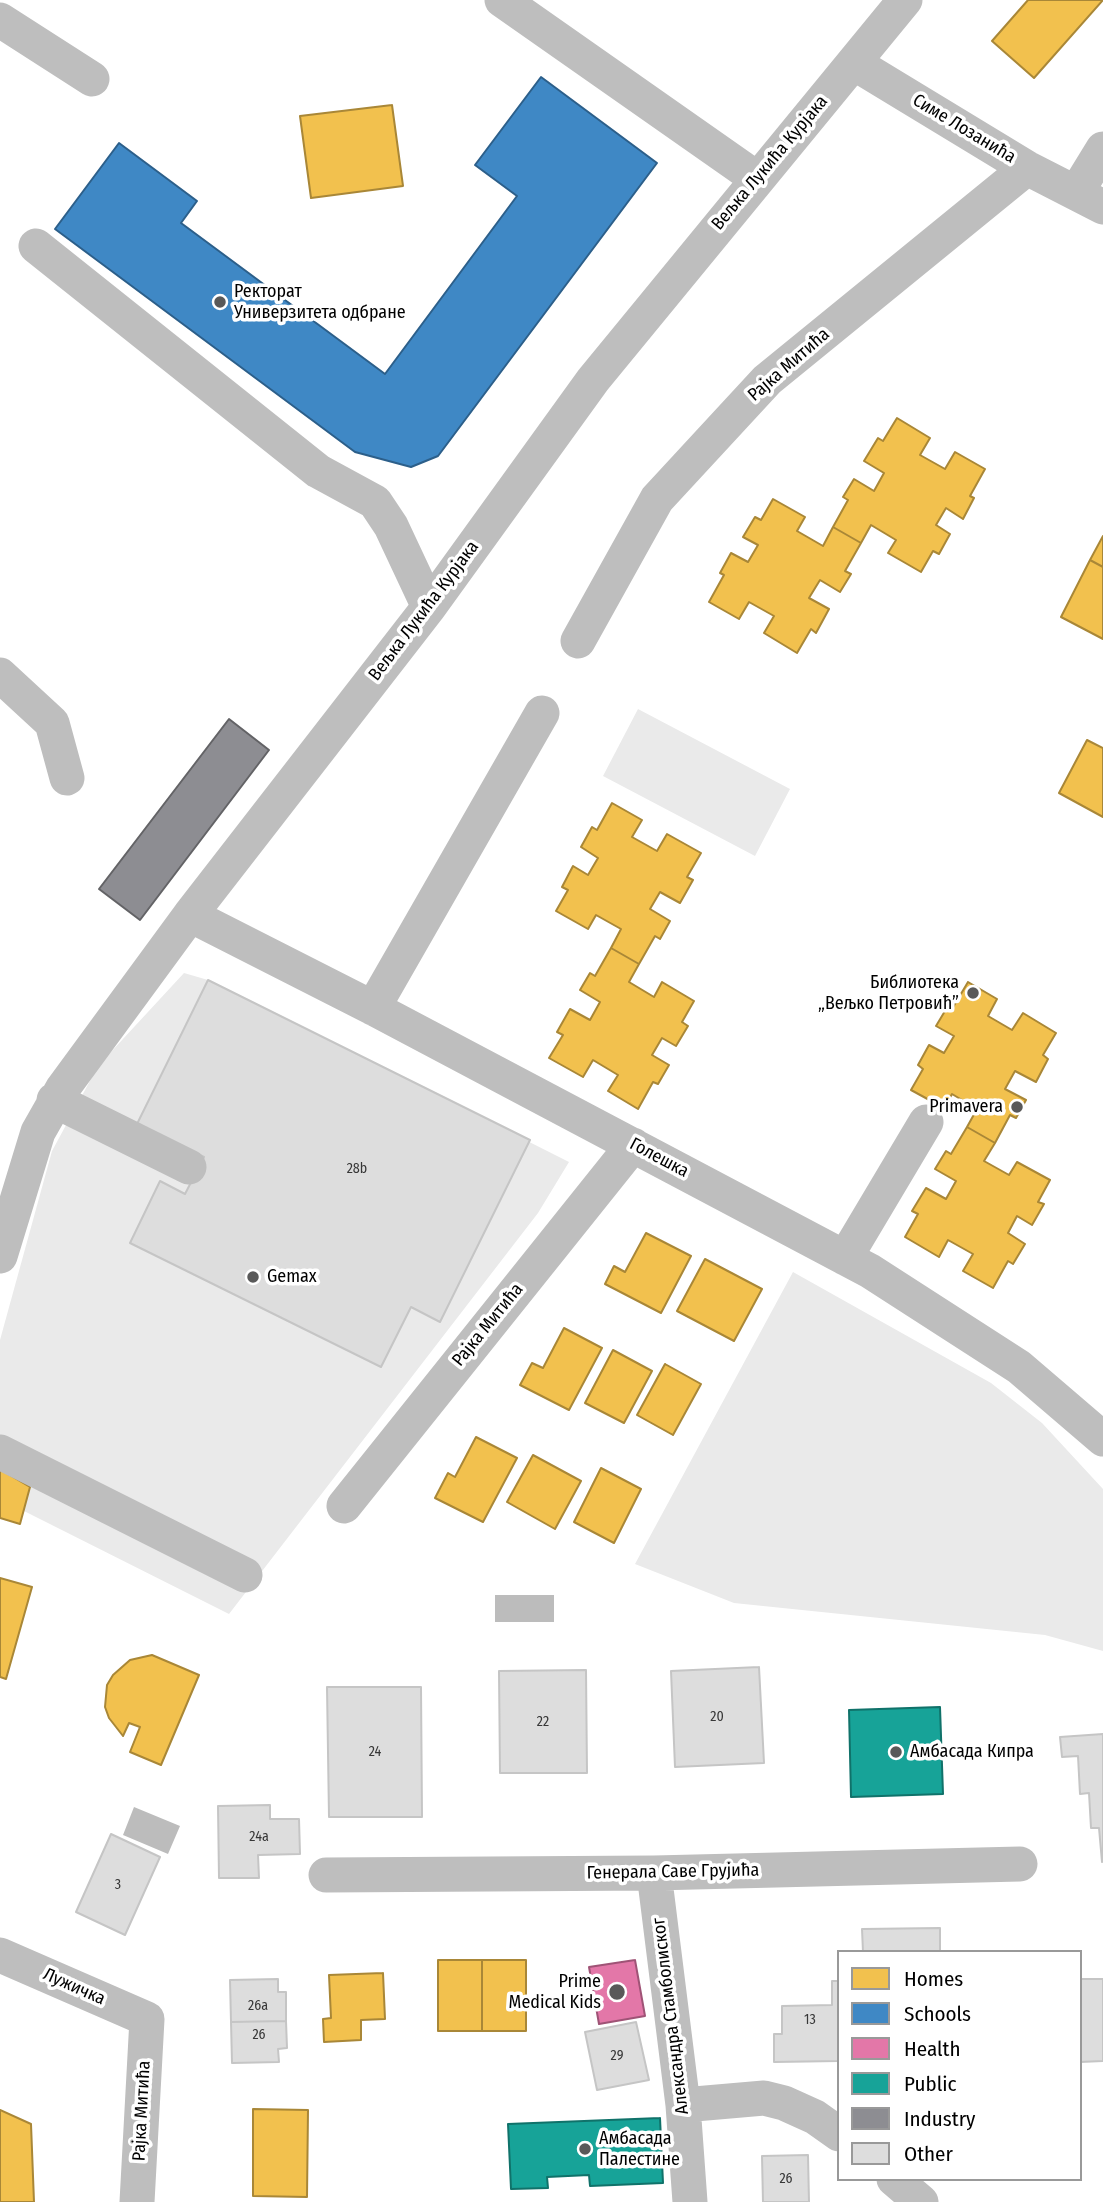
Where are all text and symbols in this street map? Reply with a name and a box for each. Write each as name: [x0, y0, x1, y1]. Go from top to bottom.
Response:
street label: Симе Лозанића: [909, 90, 1019, 168]
street label: Вељка Лукића Курјака: [707, 91, 833, 235]
place label: Ректорат Универзитета одбране: [234, 281, 406, 324]
marker: Ректорат Универзитета одбране: [212, 294, 228, 310]
street label: Рајка Митића: [744, 324, 834, 406]
street label: Вељка Лукића Курјака: [364, 537, 484, 685]
place label: Библиотека „Вељко Петровић”: [818, 972, 959, 1014]
marker: Библиотека „Вељко Петровић”: [965, 985, 981, 1001]
place label: Primavera: [929, 1096, 1003, 1118]
marker: Primavera: [1009, 1099, 1025, 1115]
street label: Голешка: [626, 1133, 692, 1183]
house number: 28b: [347, 1161, 367, 1177]
place label: Gemax: [267, 1266, 317, 1288]
marker: Gemax: [245, 1269, 261, 1285]
street label: Рајка Митића: [448, 1279, 528, 1371]
house number: 20: [710, 1709, 724, 1725]
house number: 22: [537, 1714, 549, 1730]
place label: Амбасада Кипра: [910, 1741, 1034, 1763]
house number: 24: [369, 1744, 381, 1760]
marker: Амбасада Кипра: [888, 1744, 904, 1760]
house number: 24a: [249, 1829, 269, 1845]
street label: Генерала Саве Грујића: [586, 1860, 760, 1884]
house number: 3: [115, 1877, 121, 1893]
street label: Александра Стамболиског: [648, 1916, 694, 2116]
legend: [837, 1950, 1082, 2181]
street label: Лужичка: [40, 1964, 108, 2010]
text: Homes: [904, 1966, 963, 1992]
place label: Prime Medical Kids: [509, 1971, 601, 2014]
marker: Prime Medical Kids: [607, 1982, 627, 2002]
house number: 26a: [248, 1998, 268, 2014]
text: Schools: [904, 2001, 971, 2027]
house number: 13: [804, 2012, 816, 2028]
house number: 26: [252, 2027, 266, 2043]
text: Health: [904, 2036, 960, 2062]
house number: 29: [611, 2048, 623, 2064]
street label: Рајка Митића: [129, 2060, 155, 2162]
text: Public: [904, 2071, 956, 2097]
text: Industry: [904, 2106, 975, 2132]
place label: Амбасада Палестине: [599, 2128, 680, 2170]
marker: Амбасада Палестине: [577, 2141, 593, 2157]
text: Other: [904, 2141, 953, 2167]
house number: 26: [779, 2171, 793, 2187]

